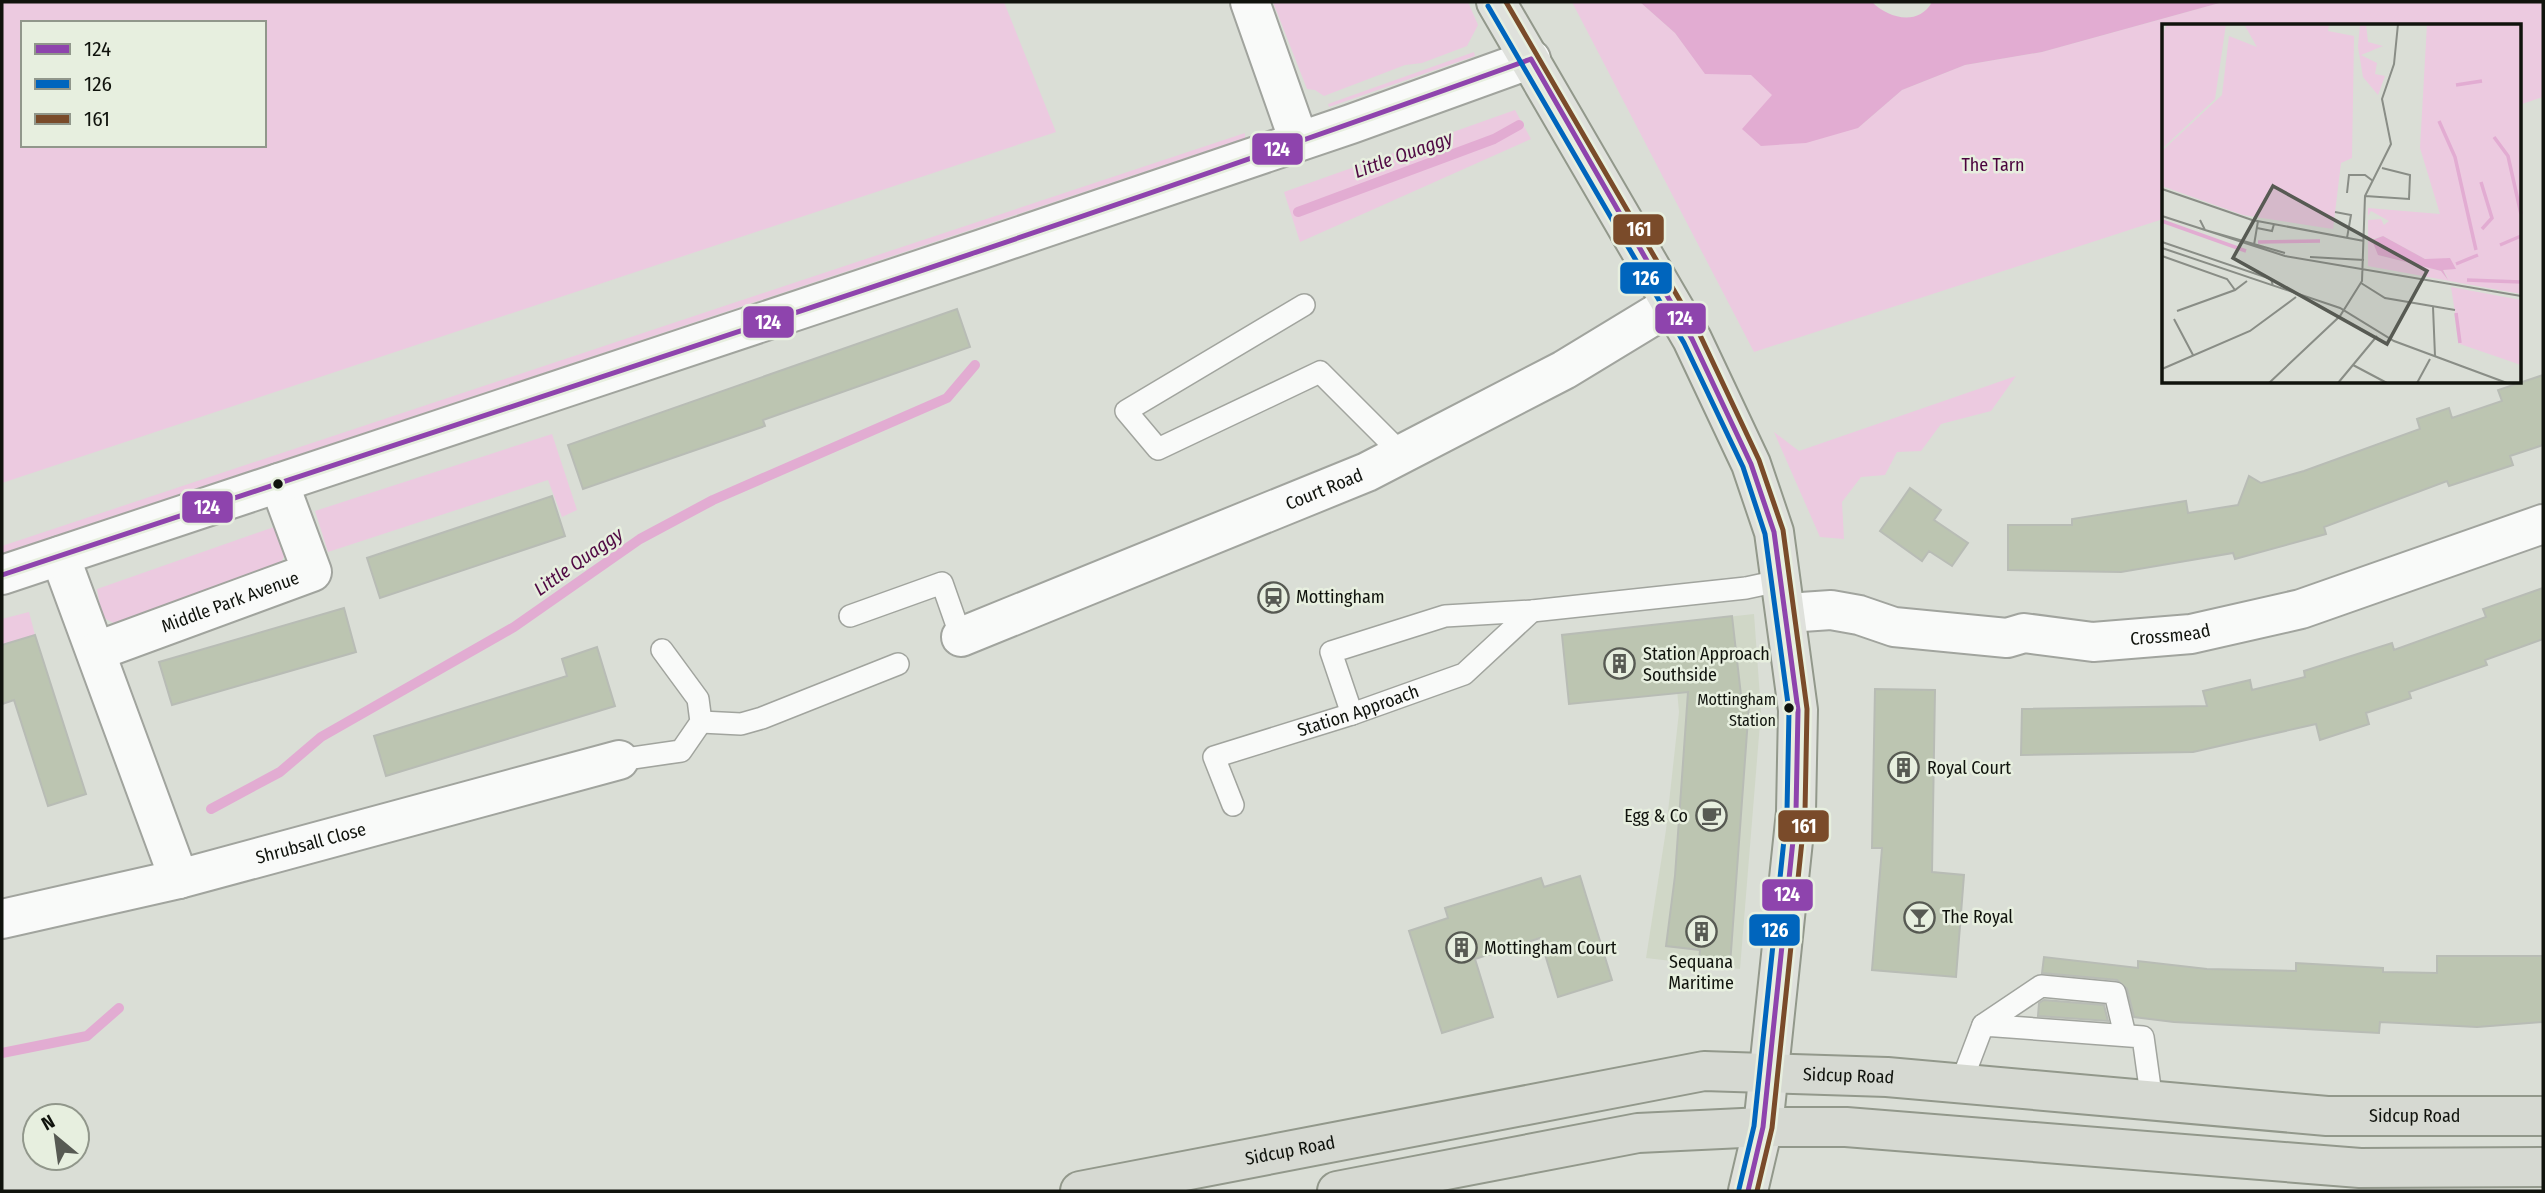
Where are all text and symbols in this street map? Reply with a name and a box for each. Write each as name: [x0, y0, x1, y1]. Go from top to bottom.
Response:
legend: [21, 21, 266, 147]
inset map: [2162, 24, 2520, 383]
text: 124: [84, 36, 111, 62]
text: 126: [84, 71, 112, 97]
text: 161: [84, 106, 110, 132]
water label: Little Quaggy: [1351, 126, 1456, 183]
line badge: 124: [1251, 132, 1304, 166]
text: 124: [1264, 138, 1290, 161]
park label: The Tarn: [1962, 154, 2024, 176]
line badge: 161: [1612, 213, 1665, 246]
text: 161: [1626, 218, 1652, 241]
line badge: 126: [1619, 261, 1673, 295]
text: 126: [1633, 267, 1659, 290]
line badge: 124: [1654, 302, 1707, 335]
line badge: 124: [742, 305, 795, 339]
text: 124: [1667, 307, 1693, 330]
text: 124: [755, 311, 781, 334]
street label: Court Road: [1282, 464, 1366, 515]
unlabelled marker: [271, 477, 285, 491]
line badge: 124: [181, 490, 234, 524]
text: 124: [194, 496, 220, 519]
water label: Little Quaggy: [529, 522, 628, 601]
street label: Middle Park Avenue: [159, 567, 302, 637]
station icon: Mottingham: [1256, 580, 1290, 614]
place label: Mottingham: [1296, 586, 1385, 608]
street label: Crossmead: [2129, 619, 2212, 650]
place label: Station Approach Southside: [1643, 643, 1770, 686]
building icon: Station Approach Southside: [1603, 647, 1637, 681]
street label: Station Approach: [1295, 680, 1422, 741]
place label: Mottingham Station: [1697, 690, 1776, 730]
marker: Mottingham Station: [1782, 701, 1796, 715]
building icon: Royal Court: [1887, 751, 1921, 785]
place label: Royal Court: [1927, 757, 2011, 779]
cafe icon: Egg & Co: [1694, 799, 1728, 833]
place label: Egg & Co: [1624, 805, 1688, 827]
line badge: 161: [1777, 809, 1830, 843]
text: 161: [1791, 815, 1817, 838]
street label: Shrubsall Close: [253, 818, 369, 869]
line badge: 124: [1761, 878, 1814, 912]
text: 124: [1774, 883, 1800, 906]
bar icon: The Royal: [1902, 900, 1936, 934]
place label: The Royal: [1942, 906, 2013, 928]
line badge: 126: [1748, 913, 1801, 947]
building icon: Sequana Maritime: [1684, 915, 1718, 949]
text: 126: [1762, 919, 1788, 942]
building icon: Mottingham Court: [1444, 931, 1478, 965]
place label: Mottingham Court: [1484, 937, 1617, 959]
place label: Sequana Maritime: [1668, 951, 1734, 994]
street label: Sidcup Road: [1803, 1063, 1895, 1089]
north arrow: [21, 1102, 91, 1172]
street label: Sidcup Road: [2369, 1105, 2460, 1127]
text: N: [37, 1110, 59, 1135]
street label: Sidcup Road: [1243, 1131, 1337, 1170]

